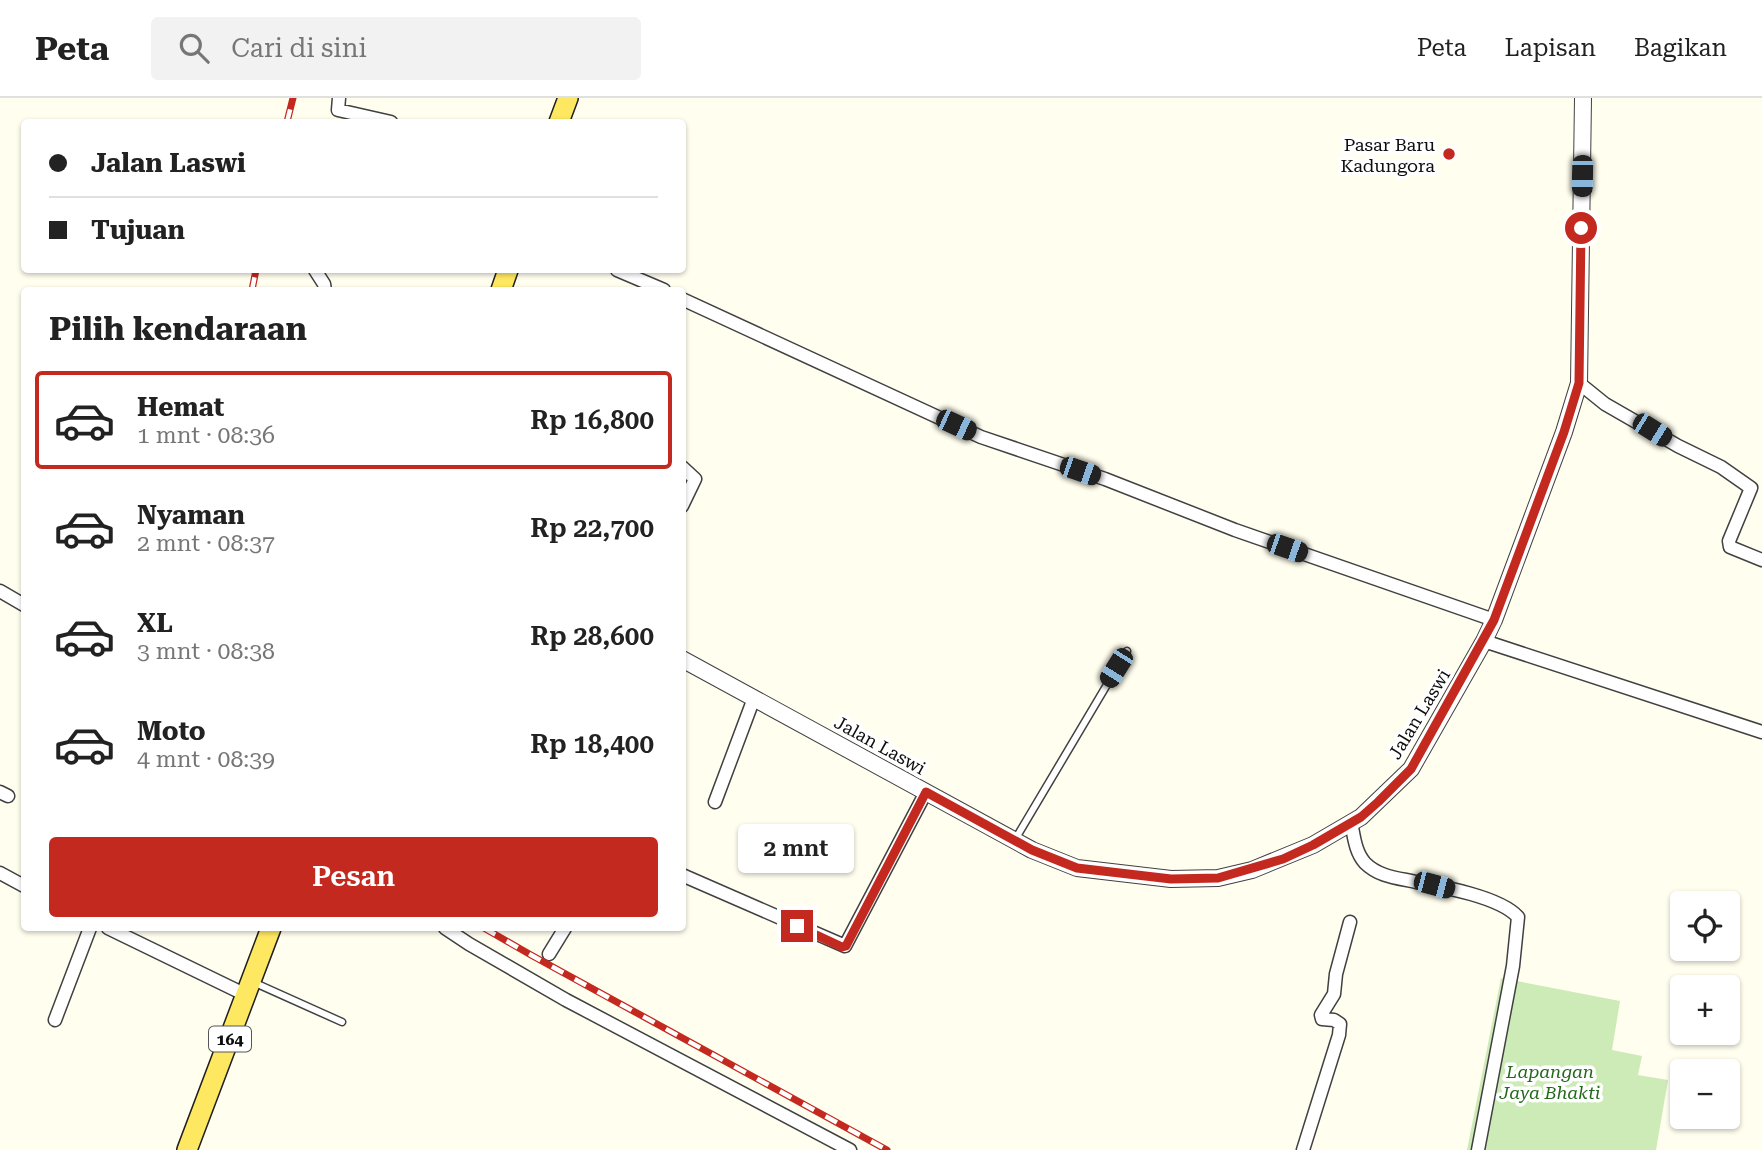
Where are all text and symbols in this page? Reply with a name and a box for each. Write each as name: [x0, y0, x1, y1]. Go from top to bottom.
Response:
search box: [151, 17, 641, 80]
text: Peta: [35, 29, 109, 68]
icon: search: [175, 29, 213, 67]
text: Cari di sini: [231, 33, 367, 63]
text: Peta: [1417, 34, 1467, 62]
text: Lapisan: [1505, 34, 1596, 62]
text: Bagikan: [1634, 34, 1727, 62]
place label: Pasar Baru Kadungora: [1340, 134, 1435, 176]
marker: Pasar Baru Kadungora: [1441, 146, 1457, 162]
text: Jalan Laswi: [91, 148, 246, 178]
car: [1572, 155, 1593, 197]
route start: [1565, 212, 1597, 244]
text: Tujuan: [91, 215, 185, 245]
text: Pilih kendaraan: [49, 310, 307, 348]
icon: car: [53, 389, 116, 452]
text: Hemat: [137, 392, 224, 422]
text: Rp 16,800: [530, 405, 654, 435]
car: [933, 407, 980, 443]
car: [1629, 410, 1676, 450]
text: 1 mnt · 08:36: [137, 422, 275, 449]
car: [1057, 454, 1104, 488]
icon: car: [53, 497, 116, 560]
text: Nyaman: [137, 500, 245, 530]
text: Rp 22,700: [530, 513, 654, 543]
text: 2 mnt · 08:37: [137, 530, 275, 557]
car: [1264, 531, 1311, 565]
icon: car: [53, 605, 116, 668]
text: XL: [137, 608, 173, 638]
text: Rp 28,600: [530, 621, 654, 651]
text: 3 mnt · 08:38: [137, 638, 275, 665]
car: [1096, 645, 1137, 691]
street label: Jalan Laswi: [1384, 665, 1454, 763]
street label: Jalan Laswi: [831, 711, 930, 779]
icon: car: [53, 713, 116, 776]
text: Moto: [137, 716, 206, 746]
text: Rp 18,400: [530, 729, 654, 759]
text: 4 mnt · 08:39: [137, 746, 275, 773]
callout: 2 mnt: [739, 824, 855, 874]
text: 2 mnt: [764, 835, 828, 862]
button: Pesan: [49, 837, 658, 917]
car: [1411, 869, 1458, 901]
map controls: [1670, 891, 1740, 1129]
button: locate: [1670, 891, 1740, 961]
route end: [781, 910, 813, 942]
button: +: [1670, 975, 1740, 1045]
road number: 164: [209, 1026, 251, 1051]
button: −: [1670, 1059, 1740, 1129]
park label: Lapangan Jaya Bhakti: [1499, 1061, 1601, 1103]

